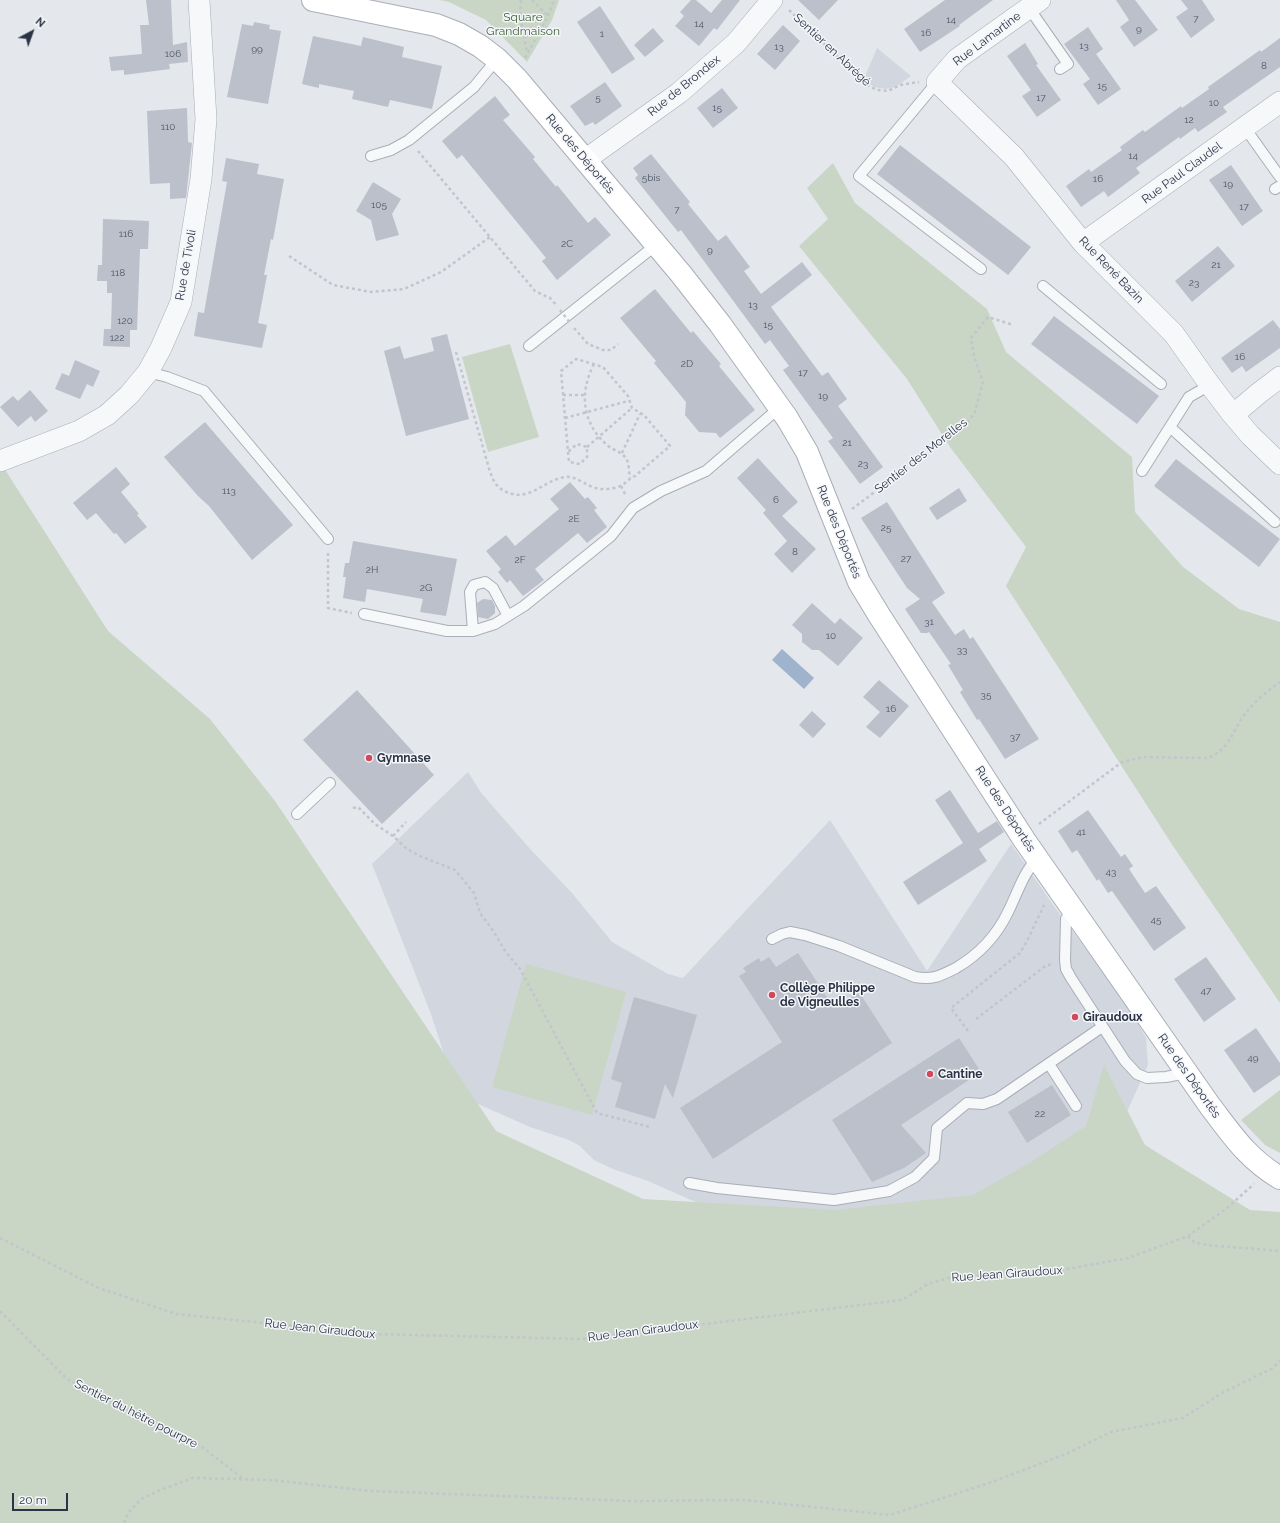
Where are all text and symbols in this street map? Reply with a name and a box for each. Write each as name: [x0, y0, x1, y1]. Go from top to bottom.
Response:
street label: Rue Lamartine: [950, 9, 1024, 69]
park label: Square Grandmaison: [486, 10, 560, 38]
street label: Sentier en Abrégé: [790, 11, 874, 89]
north arrow: [12, 12, 52, 52]
house number: 7: [1193, 13, 1199, 25]
house number: 14: [946, 14, 956, 26]
text: N: [33, 15, 48, 30]
house number: 14: [694, 18, 704, 30]
house number: 9: [1136, 23, 1142, 35]
house number: 16: [921, 27, 931, 39]
house number: 1: [600, 28, 604, 40]
house number: 13: [1079, 40, 1089, 52]
house number: 13: [774, 41, 784, 53]
house number: 99: [251, 43, 263, 55]
house number: 106: [165, 48, 181, 60]
street label: Rue de Brondex: [645, 52, 723, 120]
house number: 8: [1261, 60, 1267, 72]
house number: 15: [1097, 80, 1107, 92]
house number: 5: [595, 92, 601, 104]
house number: 17: [1036, 92, 1046, 104]
house number: 10: [1209, 97, 1219, 109]
house number: 15: [712, 102, 722, 114]
street label: Rue des Déportés: [543, 111, 617, 197]
house number: 12: [1184, 114, 1194, 126]
house number: 110: [161, 121, 175, 133]
street label: Rue Paul Claudel: [1139, 139, 1225, 207]
house number: 14: [1128, 150, 1138, 162]
house number: 5bis: [642, 172, 660, 184]
house number: 16: [1093, 173, 1103, 185]
house number: 19: [1223, 178, 1233, 190]
house number: 105: [371, 199, 387, 211]
house number: 17: [1239, 201, 1249, 213]
house number: 7: [674, 204, 680, 216]
house number: 116: [119, 228, 133, 240]
street label: Rue de Tivoli: [173, 228, 199, 302]
street label: Rue René Bazin: [1076, 234, 1146, 306]
house number: 2C: [561, 238, 573, 250]
house number: 9: [707, 244, 713, 256]
house number: 21: [1211, 259, 1221, 271]
house number: 118: [111, 267, 125, 279]
house number: 23: [1189, 277, 1199, 289]
house number: 13: [748, 299, 758, 311]
house number: 120: [117, 315, 133, 327]
house number: 15: [763, 319, 773, 331]
house number: 122: [110, 332, 124, 344]
house number: 16: [1235, 351, 1245, 363]
house number: 2D: [681, 358, 693, 370]
house number: 17: [798, 367, 808, 379]
house number: 19: [818, 390, 828, 402]
street label: Sentier des Morelles: [872, 415, 970, 497]
house number: 21: [842, 437, 852, 449]
house number: 23: [858, 458, 868, 470]
street label: Rue des Déportés: [814, 483, 864, 581]
house number: 113: [222, 485, 236, 497]
house number: 6: [773, 494, 779, 506]
house number: 2E: [568, 513, 580, 525]
house number: 25: [881, 522, 891, 534]
house number: 8: [792, 546, 798, 558]
house number: 27: [901, 553, 911, 565]
house number: 2F: [514, 554, 526, 566]
house number: 2H: [366, 564, 378, 576]
house number: 2G: [420, 582, 432, 594]
house number: 31: [924, 616, 934, 628]
house number: 10: [826, 630, 836, 642]
house number: 33: [957, 644, 967, 656]
house number: 35: [981, 689, 991, 701]
house number: 16: [886, 703, 896, 715]
house number: 37: [1010, 731, 1020, 743]
place label: Gymnase: [377, 751, 431, 765]
marker: Gymnase: [364, 753, 374, 763]
street label: Rue des Déportés: [972, 763, 1038, 855]
house number: 41: [1076, 826, 1086, 838]
house number: 43: [1106, 866, 1116, 878]
house number: 45: [1151, 914, 1161, 926]
place label: Collège Philippe de Vigneulles: [780, 981, 875, 1009]
house number: 47: [1201, 985, 1211, 997]
marker: Collège Philippe de Vigneulles: [767, 990, 777, 1000]
place label: Giraudoux: [1083, 1010, 1142, 1024]
marker: Giraudoux: [1070, 1012, 1080, 1022]
street label: Rue des Déportés: [1155, 1031, 1223, 1121]
house number: 49: [1247, 1052, 1259, 1064]
place label: Cantine: [938, 1067, 982, 1081]
marker: Cantine: [925, 1069, 935, 1079]
house number: 22: [1035, 1108, 1045, 1120]
street label: Rue Jean Giraudoux: [951, 1263, 1063, 1285]
street label: Rue Jean Giraudoux: [264, 1316, 376, 1342]
street label: Rue Jean Giraudoux: [587, 1317, 699, 1345]
street label: Sentier du hêtre pourpre: [72, 1377, 200, 1451]
scale bar: [14, 1485, 70, 1511]
text: 20 m: [19, 1493, 47, 1507]

